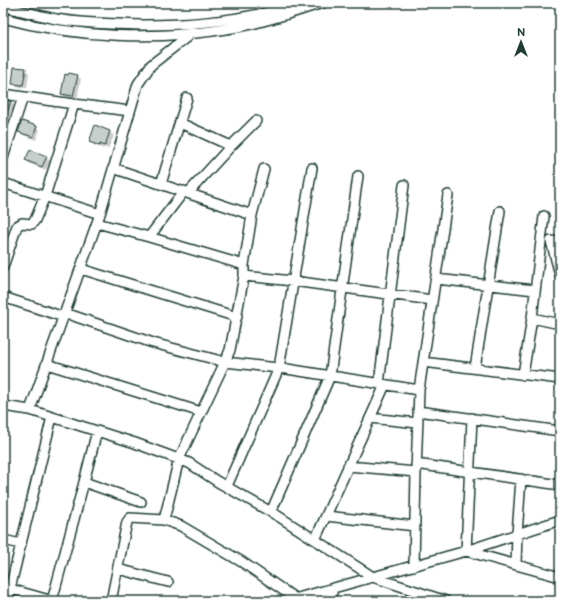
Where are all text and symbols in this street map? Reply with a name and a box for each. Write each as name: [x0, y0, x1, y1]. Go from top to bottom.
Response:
north arrow: [501, 22, 541, 62]
text: N: [517, 26, 525, 39]

